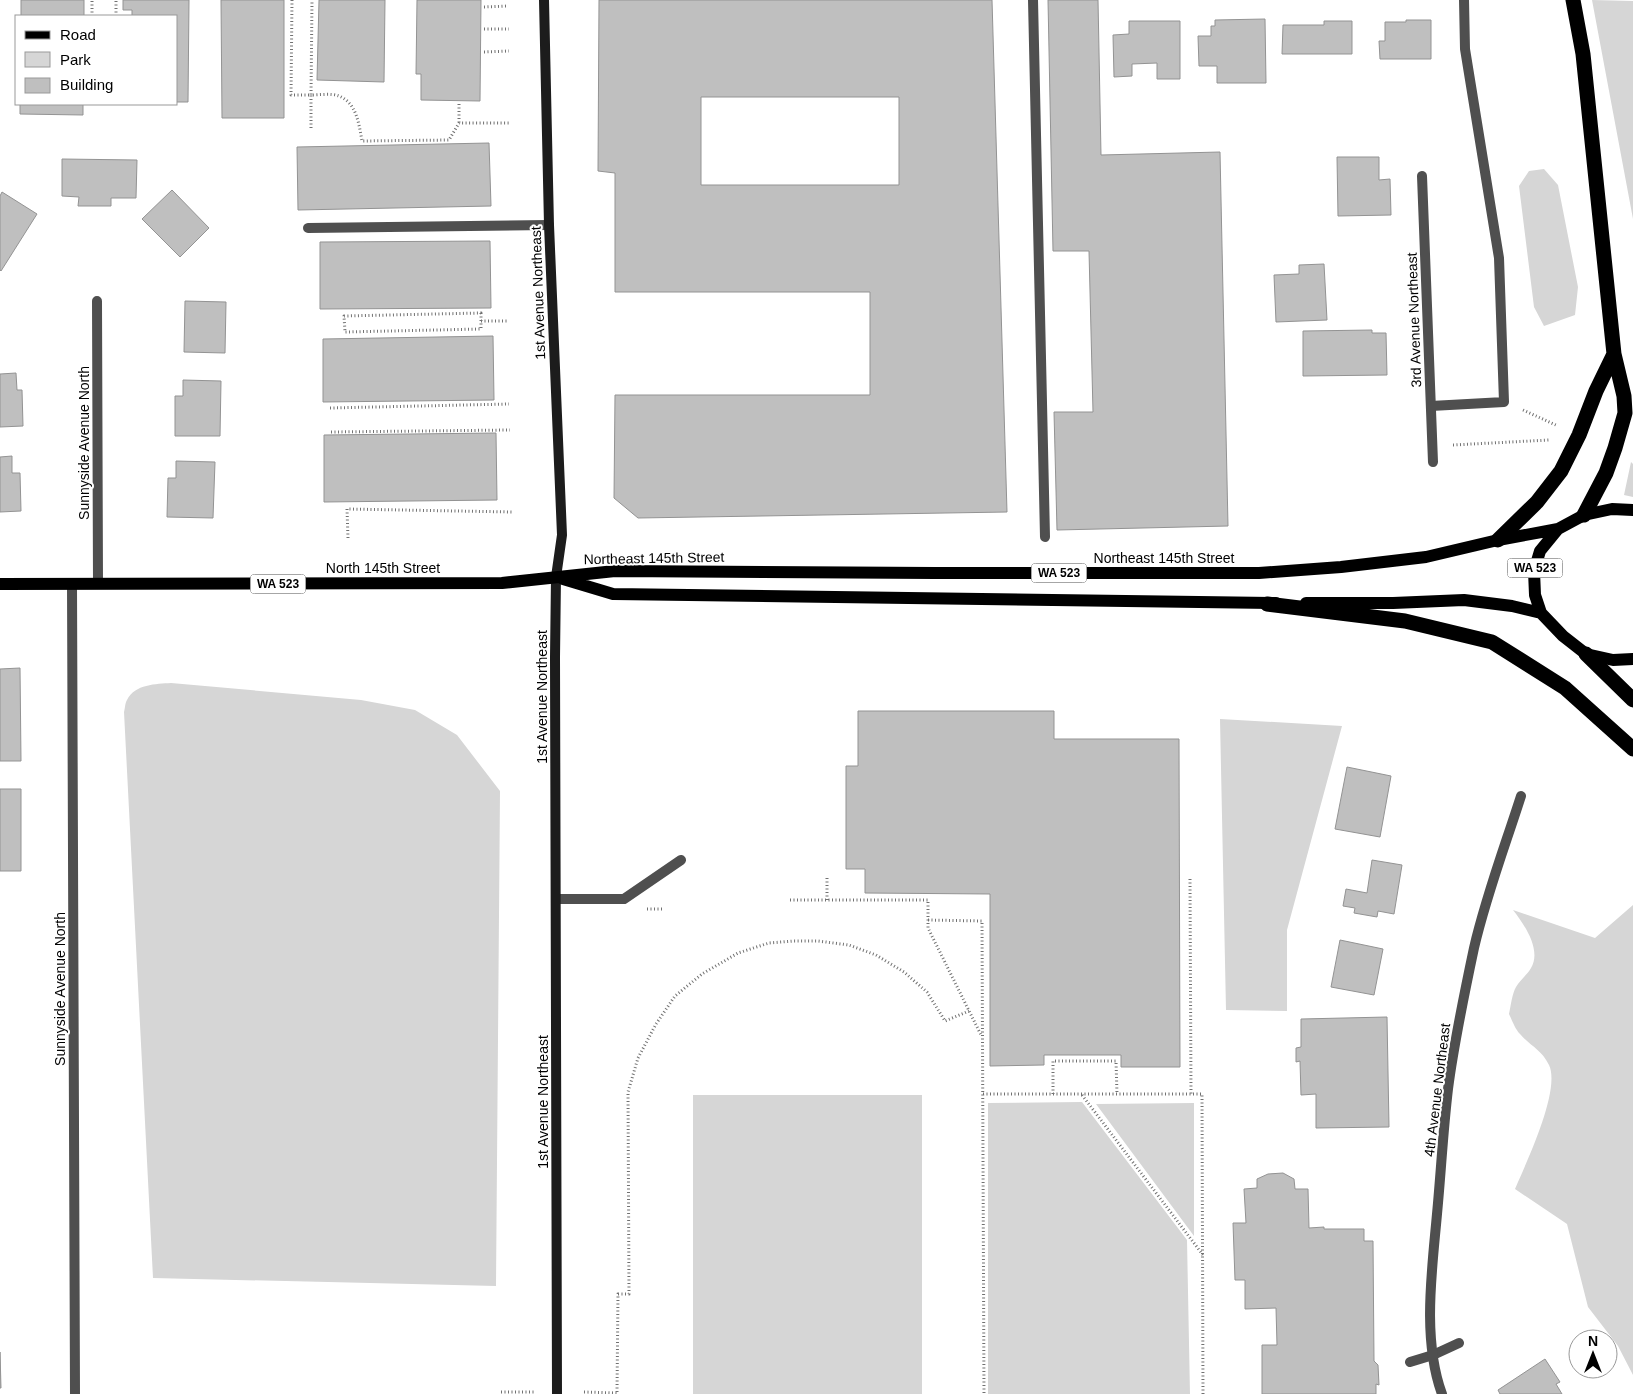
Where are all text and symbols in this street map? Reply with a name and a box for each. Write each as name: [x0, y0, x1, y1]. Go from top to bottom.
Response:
legend: [15, 15, 178, 105]
text: Road: [60, 26, 96, 43]
text: Park: [60, 51, 91, 68]
text: Building: [60, 76, 113, 93]
street label: 1st Avenue Northeast: [528, 226, 548, 360]
street label: 3rd Avenue Northeast: [1404, 252, 1424, 388]
street label: Sunnyside Avenue North: [76, 366, 92, 520]
street label: Northeast 145th Street: [583, 549, 725, 567]
street label: Northeast 145th Street: [1094, 550, 1235, 566]
road number: WA 523: [1508, 558, 1562, 578]
street label: North 145th Street: [326, 560, 440, 576]
road number: WA 523: [1032, 564, 1086, 582]
road number: WA 523: [250, 574, 306, 594]
street label: 1st Avenue Northeast: [534, 630, 550, 764]
street label: Sunnyside Avenue North: [52, 912, 68, 1066]
street label: 4th Avenue Northeast: [1421, 1022, 1453, 1158]
street label: 1st Avenue Northeast: [535, 1035, 551, 1169]
north arrow: [1568, 1329, 1618, 1379]
text: N: [1588, 1333, 1598, 1349]

